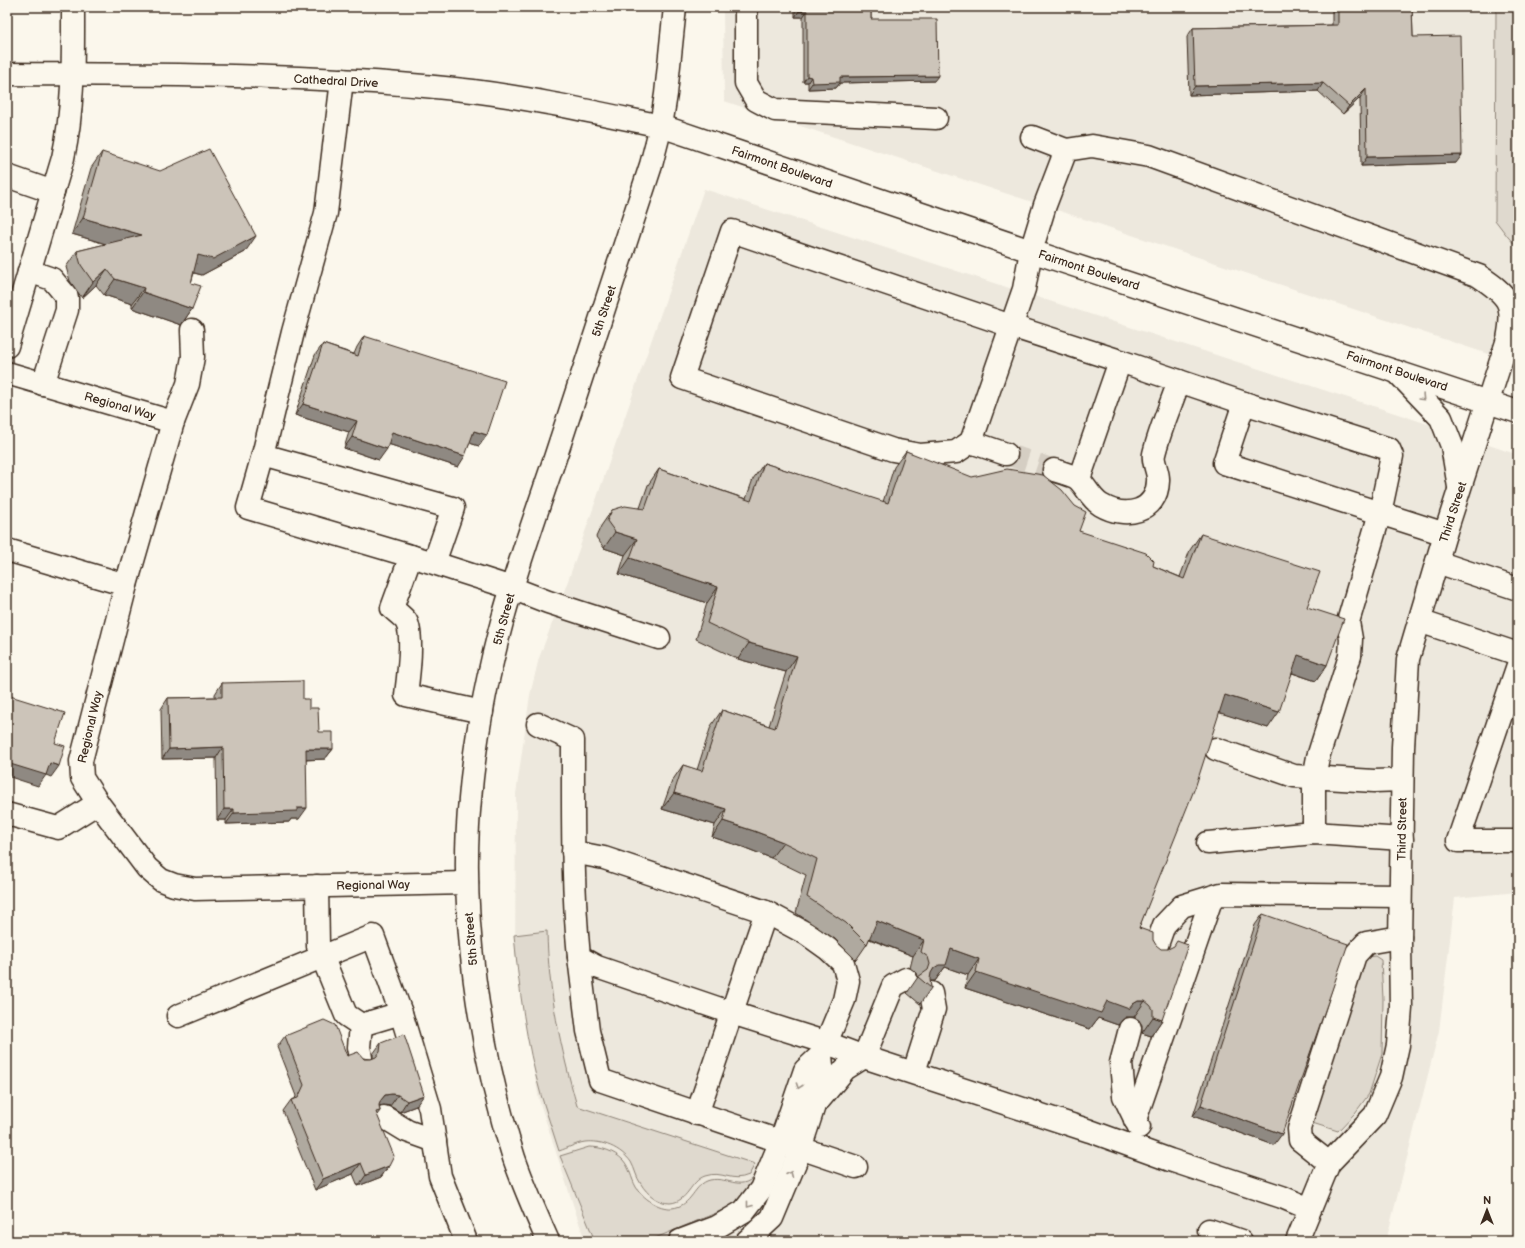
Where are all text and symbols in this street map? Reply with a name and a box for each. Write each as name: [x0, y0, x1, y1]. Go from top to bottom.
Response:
street label: Cathedral Drive: [293, 72, 379, 91]
street label: Fairmont Boulevard: [729, 143, 834, 192]
street label: Fairmont Boulevard: [1036, 247, 1142, 294]
street label: 5th Street: [589, 283, 620, 339]
street label: Fairmont Boulevard: [1344, 348, 1450, 395]
street label: Regional Way: [82, 389, 158, 424]
one-way arrow: [1417, 393, 1425, 401]
street label: Third Street: [1437, 479, 1470, 545]
street label: 5th Street: [490, 591, 519, 647]
street label: Regional Way: [75, 689, 106, 765]
street label: Third Street: [1394, 797, 1411, 861]
street label: Regional Way: [336, 877, 411, 894]
street label: 5th Street: [462, 912, 481, 966]
one-way arrow: [796, 1082, 804, 1089]
one-way arrow: [785, 1171, 793, 1179]
north arrow: [1467, 1190, 1507, 1230]
text: N: [1483, 1194, 1491, 1207]
one-way arrow: [747, 1200, 754, 1207]

